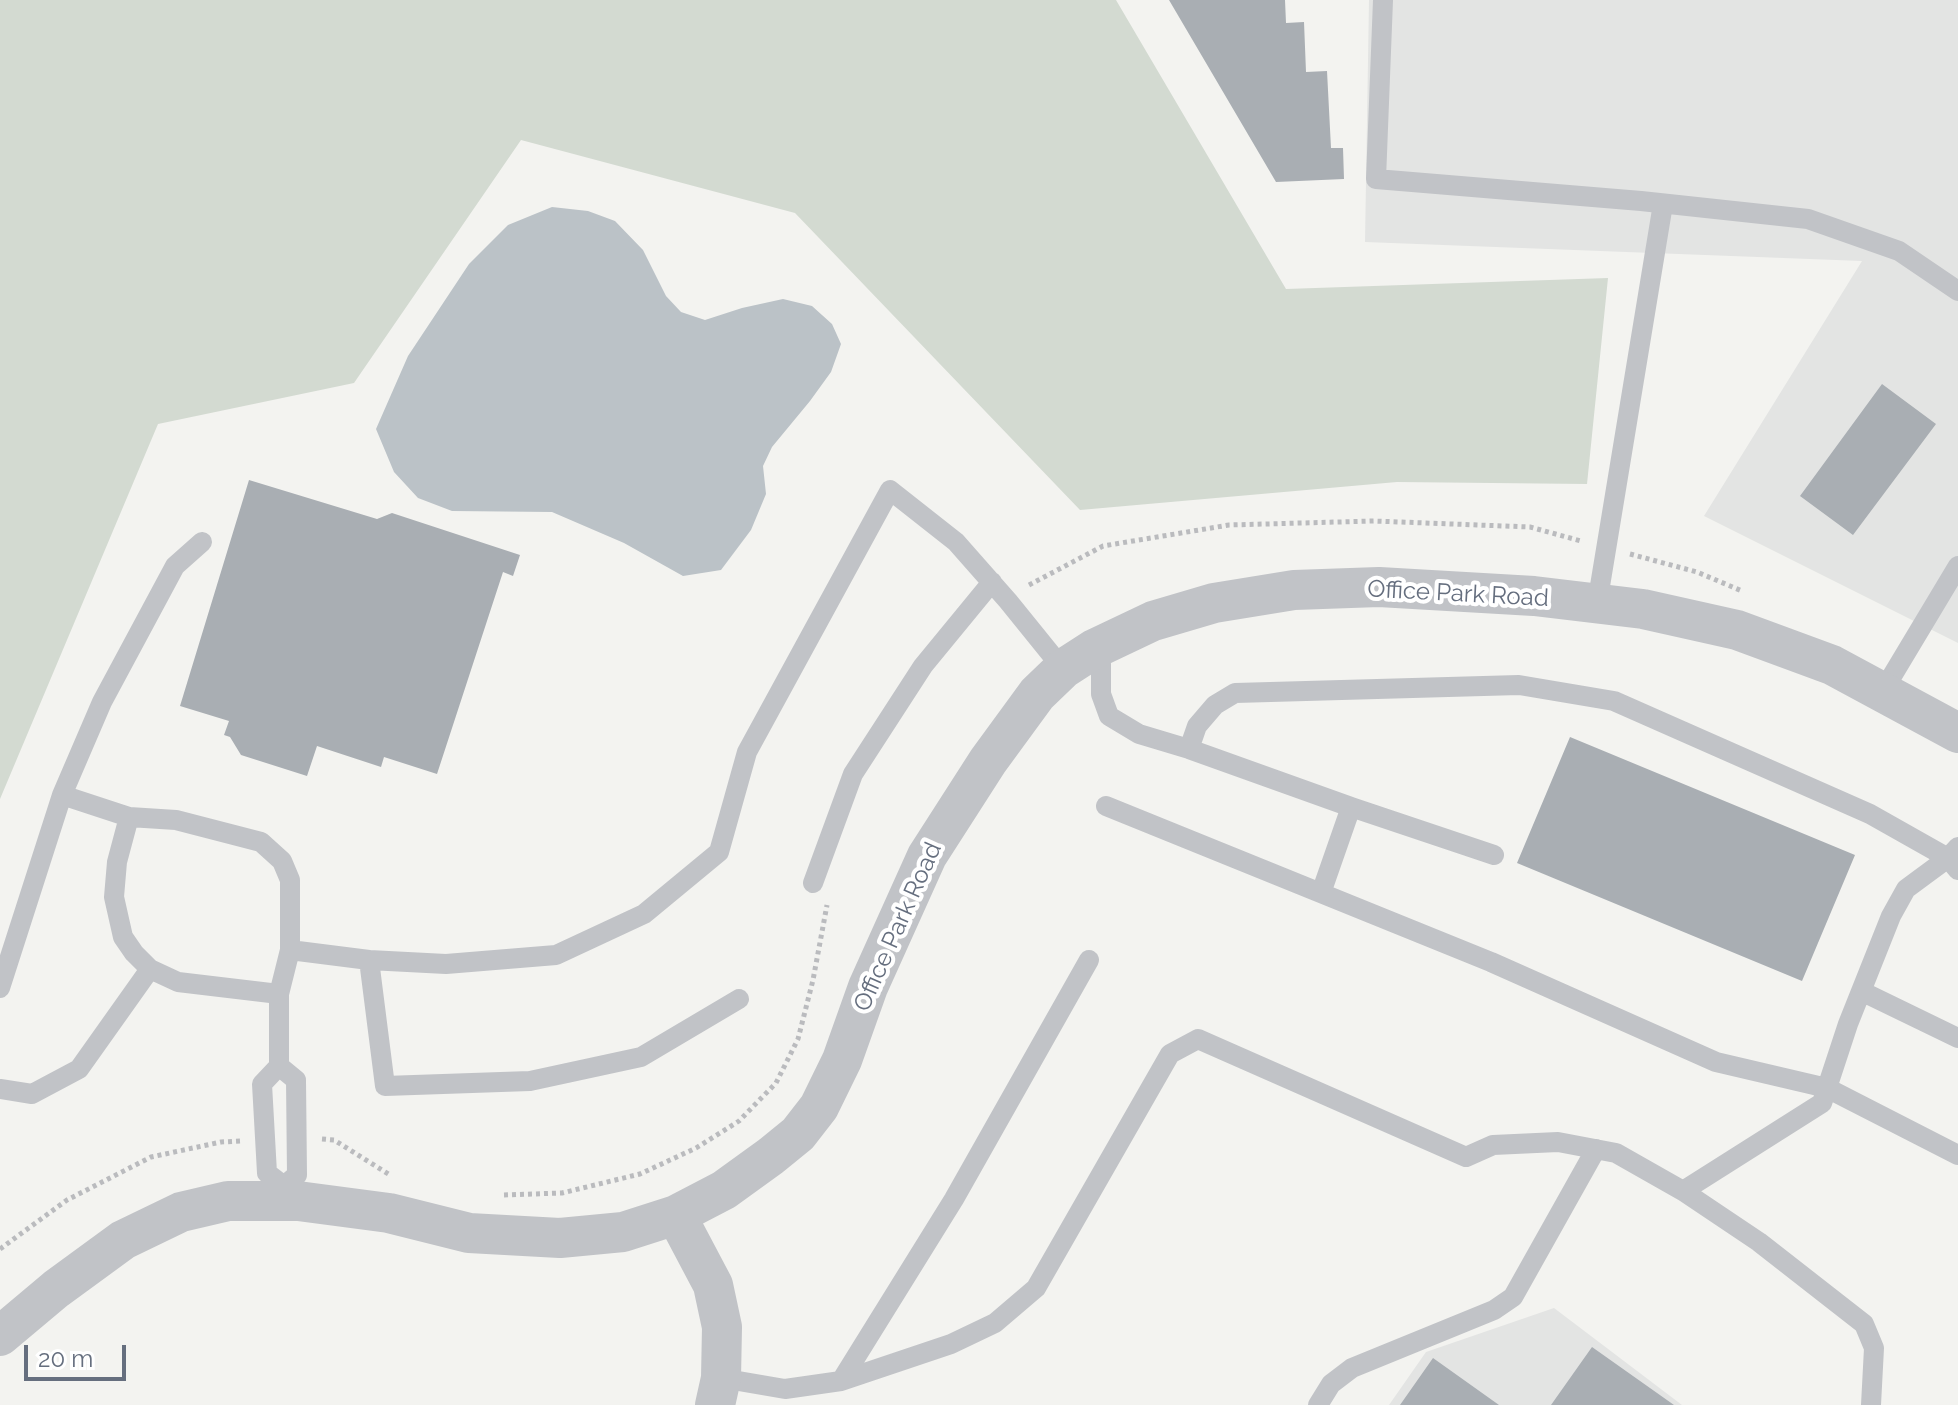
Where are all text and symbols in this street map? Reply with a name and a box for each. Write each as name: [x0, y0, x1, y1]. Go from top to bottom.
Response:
street label: Office Park Road: [1367, 575, 1549, 613]
street label: Office Park Road: [848, 838, 948, 1016]
scale bar: [28, 1329, 130, 1379]
text: 20 m: [38, 1344, 93, 1373]

